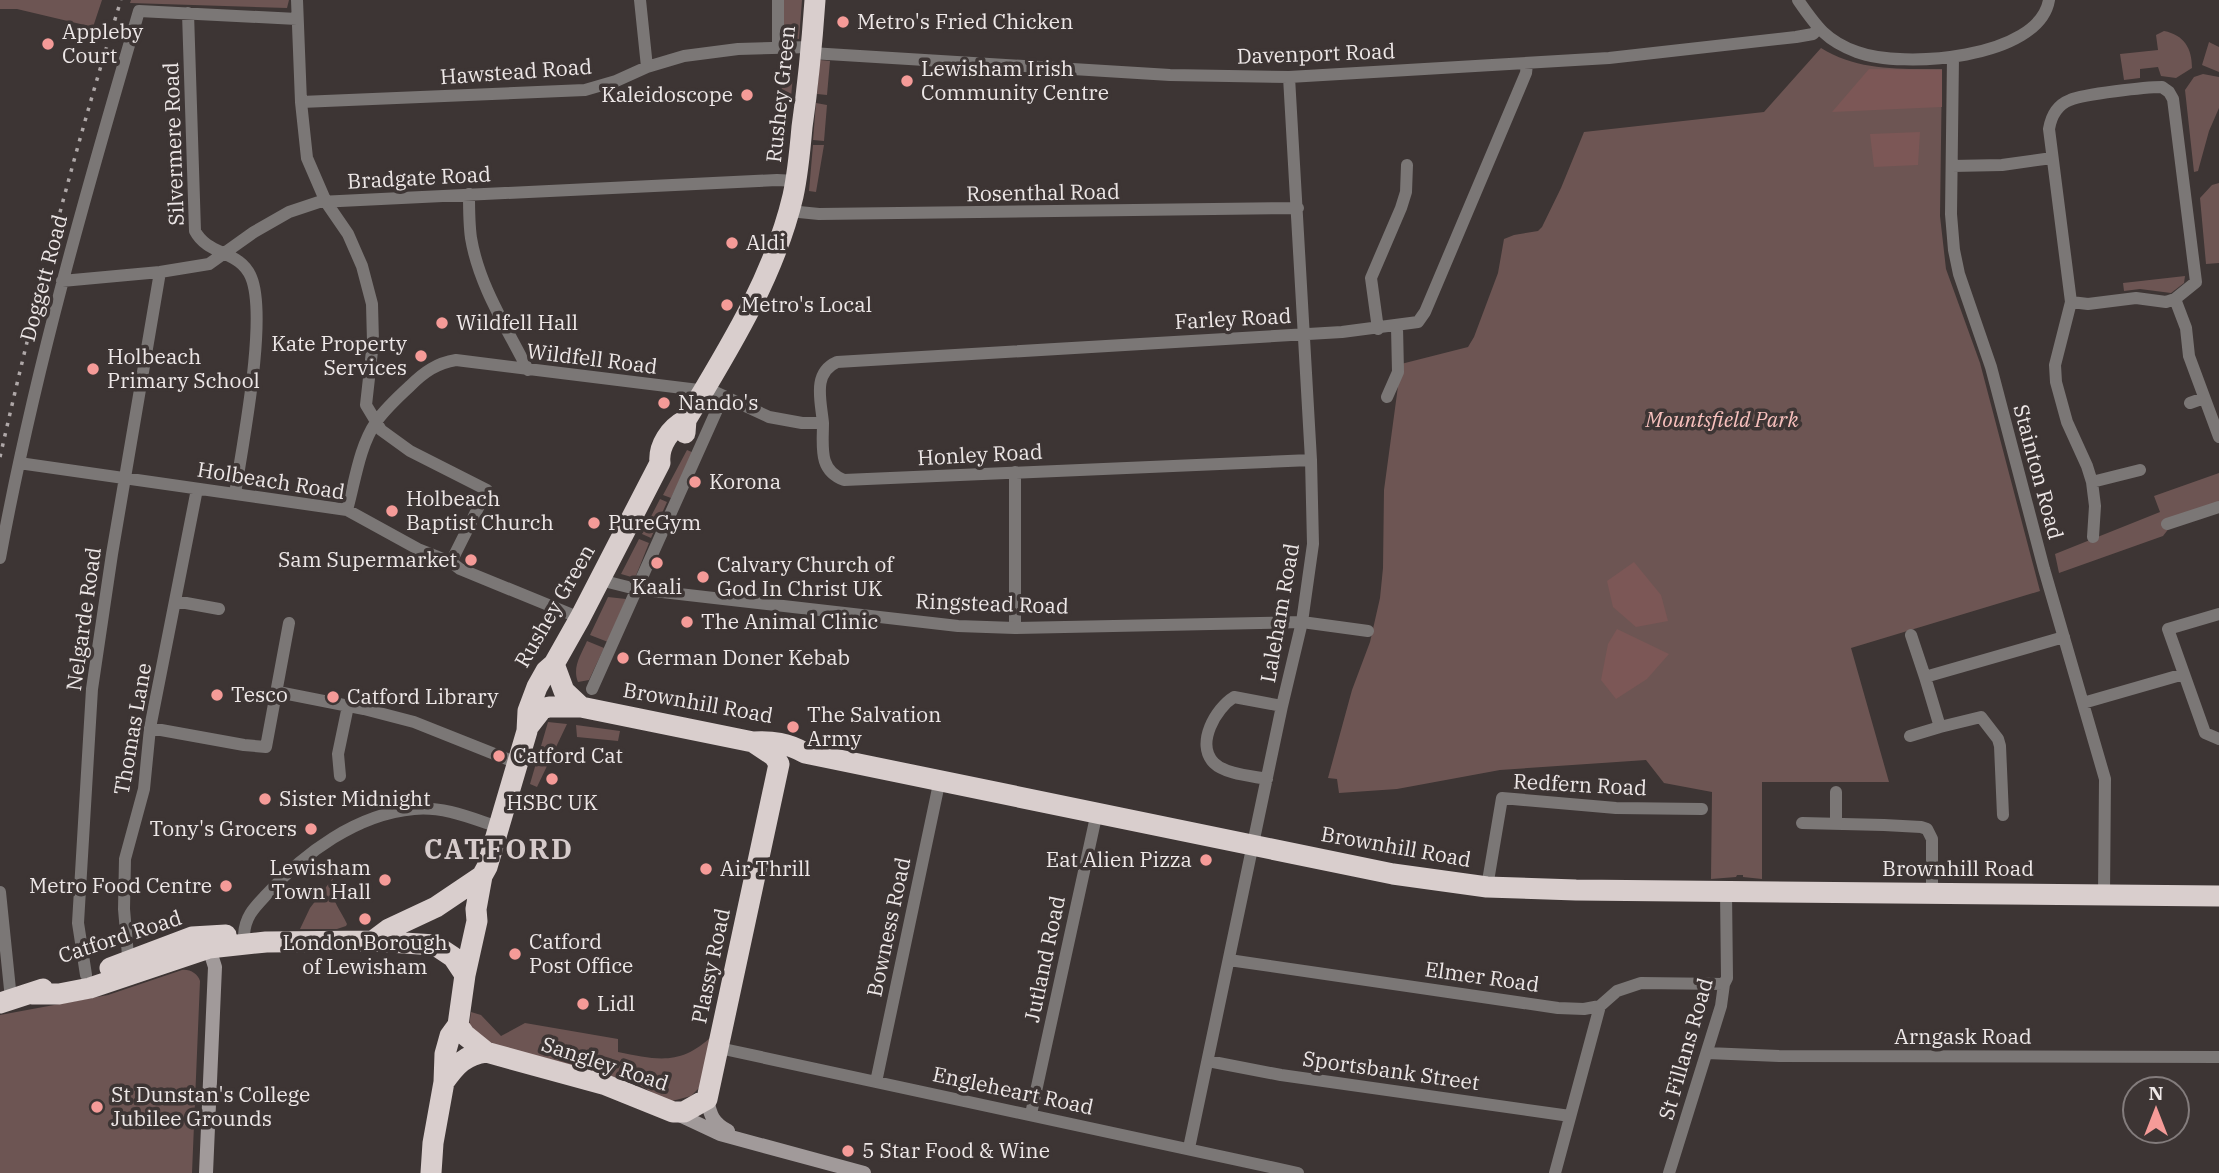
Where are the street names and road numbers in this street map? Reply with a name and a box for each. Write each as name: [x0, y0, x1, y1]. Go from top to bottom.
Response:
street label: Rushey Green: [759, 24, 801, 164]
street label: Davenport Road: [1236, 36, 1396, 70]
street label: Hawstead Road: [439, 52, 593, 90]
street label: Silvermere Road: [156, 62, 190, 226]
street label: Bradgate Road: [346, 159, 492, 195]
street label: Rosenthal Road: [966, 177, 1120, 207]
street label: Doggett Road: [13, 211, 73, 344]
street label: Farley Road: [1174, 301, 1292, 335]
street label: Wildfell Road: [525, 336, 659, 380]
street label: Stainton Road: [2007, 401, 2071, 543]
street label: Honley Road: [917, 437, 1044, 471]
street label: Holbeach Road: [195, 455, 347, 506]
street label: Rushey Green: [508, 539, 601, 672]
street label: Laleham Road: [1253, 541, 1305, 685]
street label: Nelgarde Road: [59, 545, 107, 693]
street label: Ringstead Road: [915, 586, 1070, 620]
street label: Thomas Lane: [107, 660, 157, 797]
street label: Brownhill Road: [621, 675, 776, 729]
street label: Redfern Road: [1512, 767, 1648, 802]
street label: Brownhill Road: [1319, 819, 1474, 873]
street label: Bowness Road: [860, 854, 917, 999]
street label: Brownhill Road: [1882, 854, 2034, 882]
street label: Jutland Road: [1017, 893, 1071, 1025]
street label: Catford Road: [54, 903, 185, 969]
street label: Plassy Road: [684, 905, 736, 1026]
street label: Elmer Road: [1423, 954, 1541, 998]
street label: St Fillans Road: [1651, 974, 1719, 1123]
street label: Arngask Road: [1894, 1022, 2032, 1050]
street label: Sangley Road: [538, 1029, 673, 1097]
street label: Sportsbank Street: [1301, 1044, 1481, 1096]
street label: Engleheart Road: [930, 1059, 1096, 1121]

